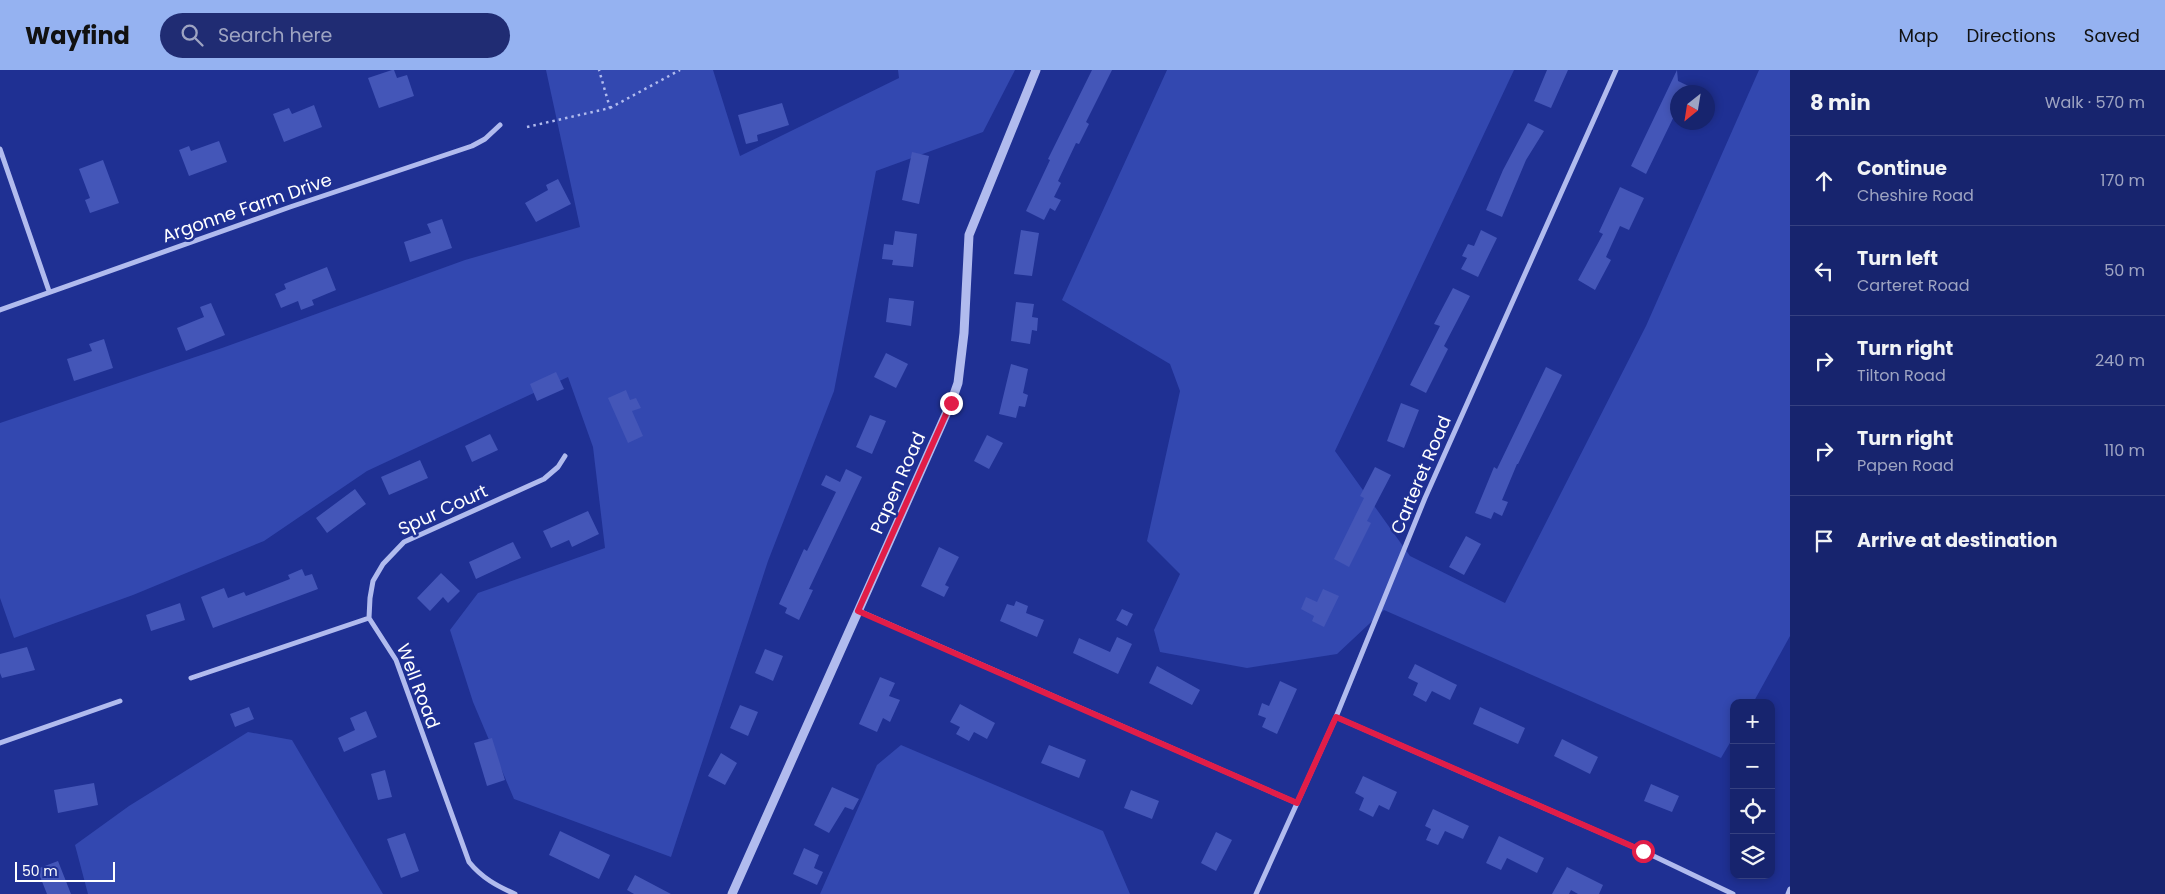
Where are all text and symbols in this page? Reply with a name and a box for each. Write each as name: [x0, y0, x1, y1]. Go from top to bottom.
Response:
search box: [160, 13, 510, 58]
text: Wayfind: [25, 19, 130, 52]
icon: search: [178, 21, 206, 49]
text: Search here: [218, 22, 332, 49]
text: Map: [1899, 23, 1938, 48]
text: Directions: [1966, 23, 2056, 48]
text: Saved: [2084, 23, 2140, 48]
north arrow: [1670, 85, 1715, 130]
text: 8 min: [1810, 88, 1871, 117]
text: Walk · 570 m: [2045, 91, 2145, 114]
text: Continue: [1857, 155, 1947, 182]
street label: Argonne Farm Drive: [159, 167, 335, 248]
icon: ahead: [1810, 167, 1838, 195]
text: 170 m: [2100, 169, 2145, 192]
text: Cheshire Road: [1857, 184, 1974, 207]
text: Turn left: [1857, 245, 1938, 272]
icon: left: [1810, 257, 1838, 285]
text: 50 m: [2104, 259, 2145, 282]
text: Carteret Road: [1857, 274, 1969, 297]
text: Turn right: [1857, 335, 1953, 362]
icon: right: [1810, 347, 1838, 375]
text: 240 m: [2095, 349, 2145, 372]
text: Tilton Road: [1857, 364, 1946, 387]
route end: [940, 392, 963, 415]
street label: Carteret Road: [1384, 412, 1457, 538]
text: Turn right: [1857, 425, 1953, 452]
street label: Papen Road: [864, 428, 931, 538]
icon: right: [1810, 437, 1838, 465]
text: 110 m: [2104, 439, 2145, 462]
text: Papen Road: [1857, 454, 1954, 477]
street label: Spur Court: [394, 478, 492, 541]
icon: arrive: [1810, 527, 1838, 555]
text: Arrive at destination: [1857, 527, 2058, 554]
street label: Well Road: [391, 640, 446, 732]
map controls: [1730, 699, 1775, 879]
button: +: [1730, 699, 1775, 744]
button: −: [1730, 744, 1775, 789]
button: locate: [1730, 789, 1775, 834]
button: layers: [1730, 834, 1775, 879]
route start: [1632, 840, 1655, 863]
scale bar: [15, 859, 115, 882]
text: 50 m: [22, 861, 58, 881]

